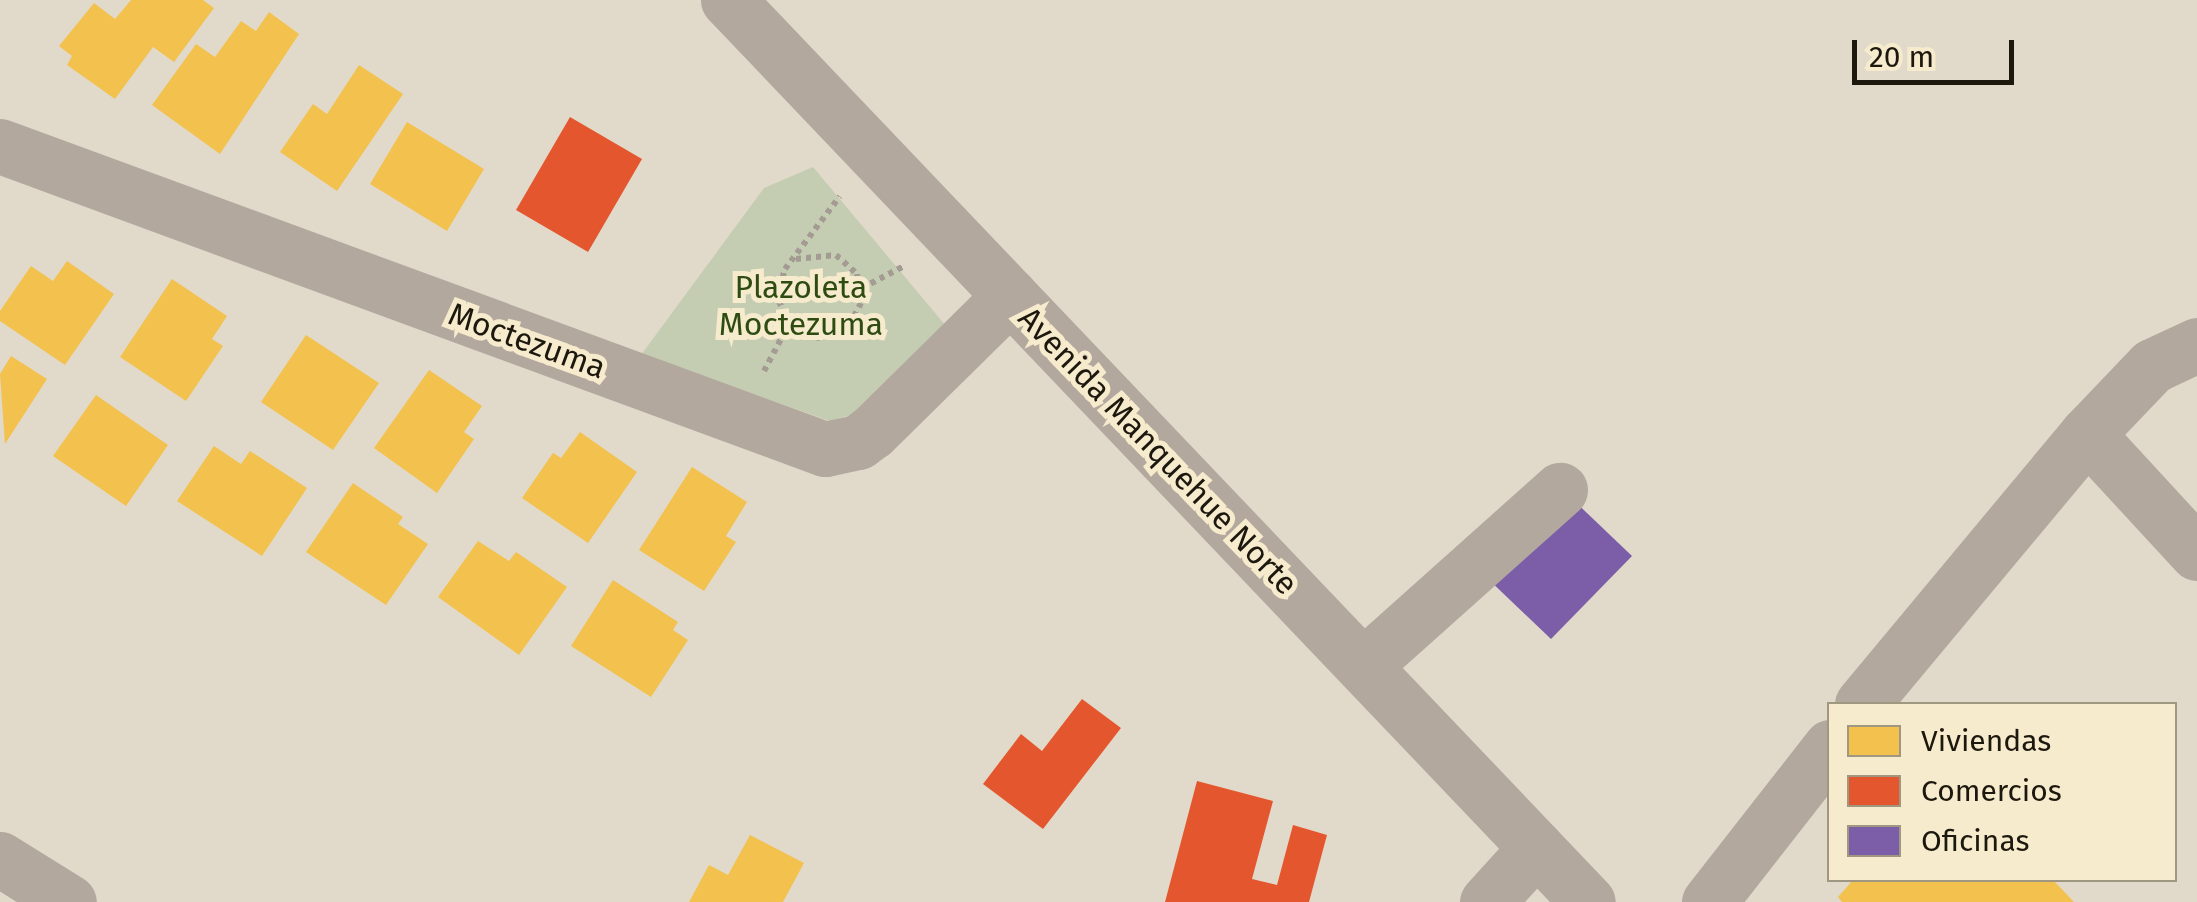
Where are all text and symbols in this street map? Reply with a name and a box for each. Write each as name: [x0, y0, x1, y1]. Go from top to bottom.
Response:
scale bar: [1857, 20, 2020, 82]
text: 20 m: [1869, 39, 1934, 75]
park label: Plazoleta Moctezuma: [719, 269, 883, 344]
street label: Moctezuma: [443, 295, 611, 387]
street label: Avenida Manquehue Norte: [1010, 299, 1306, 603]
legend: [1827, 702, 2177, 882]
text: Viviendas: [1921, 723, 2051, 759]
text: Comercios: [1921, 773, 2062, 809]
text: Oficinas: [1921, 823, 2029, 859]

